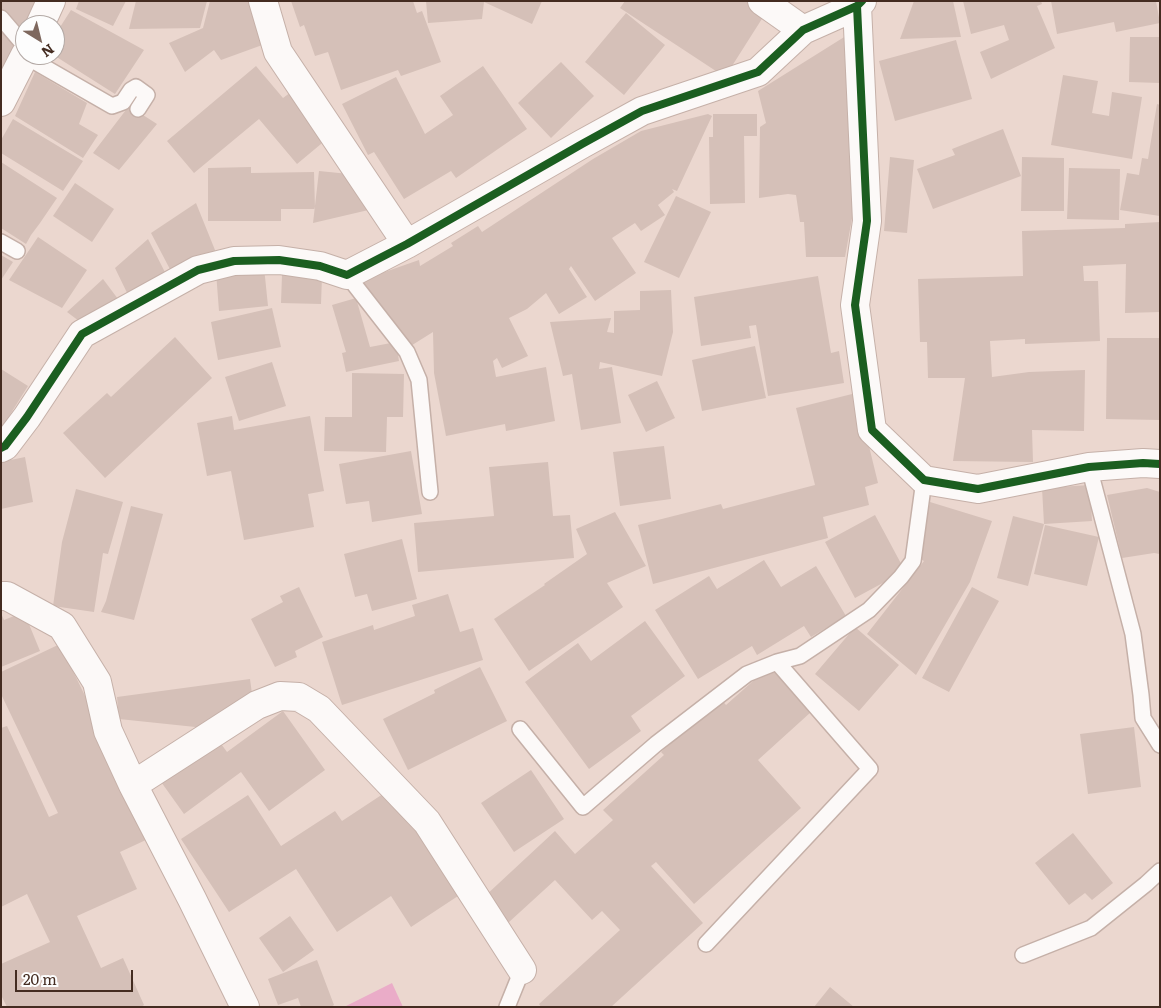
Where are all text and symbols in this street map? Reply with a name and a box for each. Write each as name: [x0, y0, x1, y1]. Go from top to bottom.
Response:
north arrow: [15, 15, 65, 65]
text: N: [38, 40, 59, 63]
scale bar: [18, 960, 135, 992]
text: 20 m: [23, 967, 57, 990]

